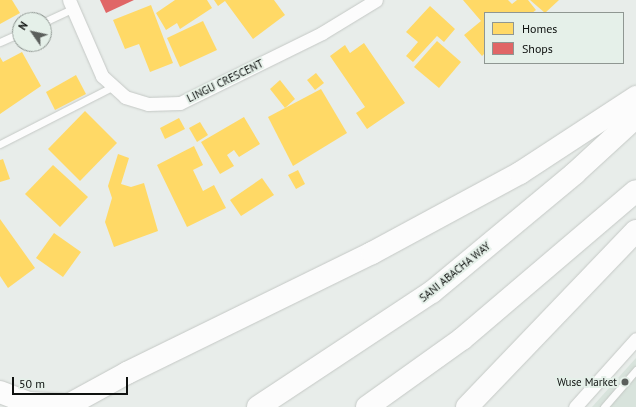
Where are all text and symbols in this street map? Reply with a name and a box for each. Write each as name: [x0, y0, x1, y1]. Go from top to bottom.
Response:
north arrow: [12, 12, 52, 52]
legend: [484, 12, 624, 64]
text: N: [15, 19, 31, 33]
text: Homes: [522, 21, 557, 36]
text: Shops: [522, 41, 553, 56]
street label: LINGU CRESCENT: [185, 57, 265, 105]
street label: SANI ABACHA WAY: [416, 239, 494, 305]
scale bar: [14, 369, 130, 395]
place label: Wuse Market: [557, 375, 617, 389]
text: 50 m: [19, 376, 45, 391]
marker: Wuse Market: [620, 377, 630, 387]

